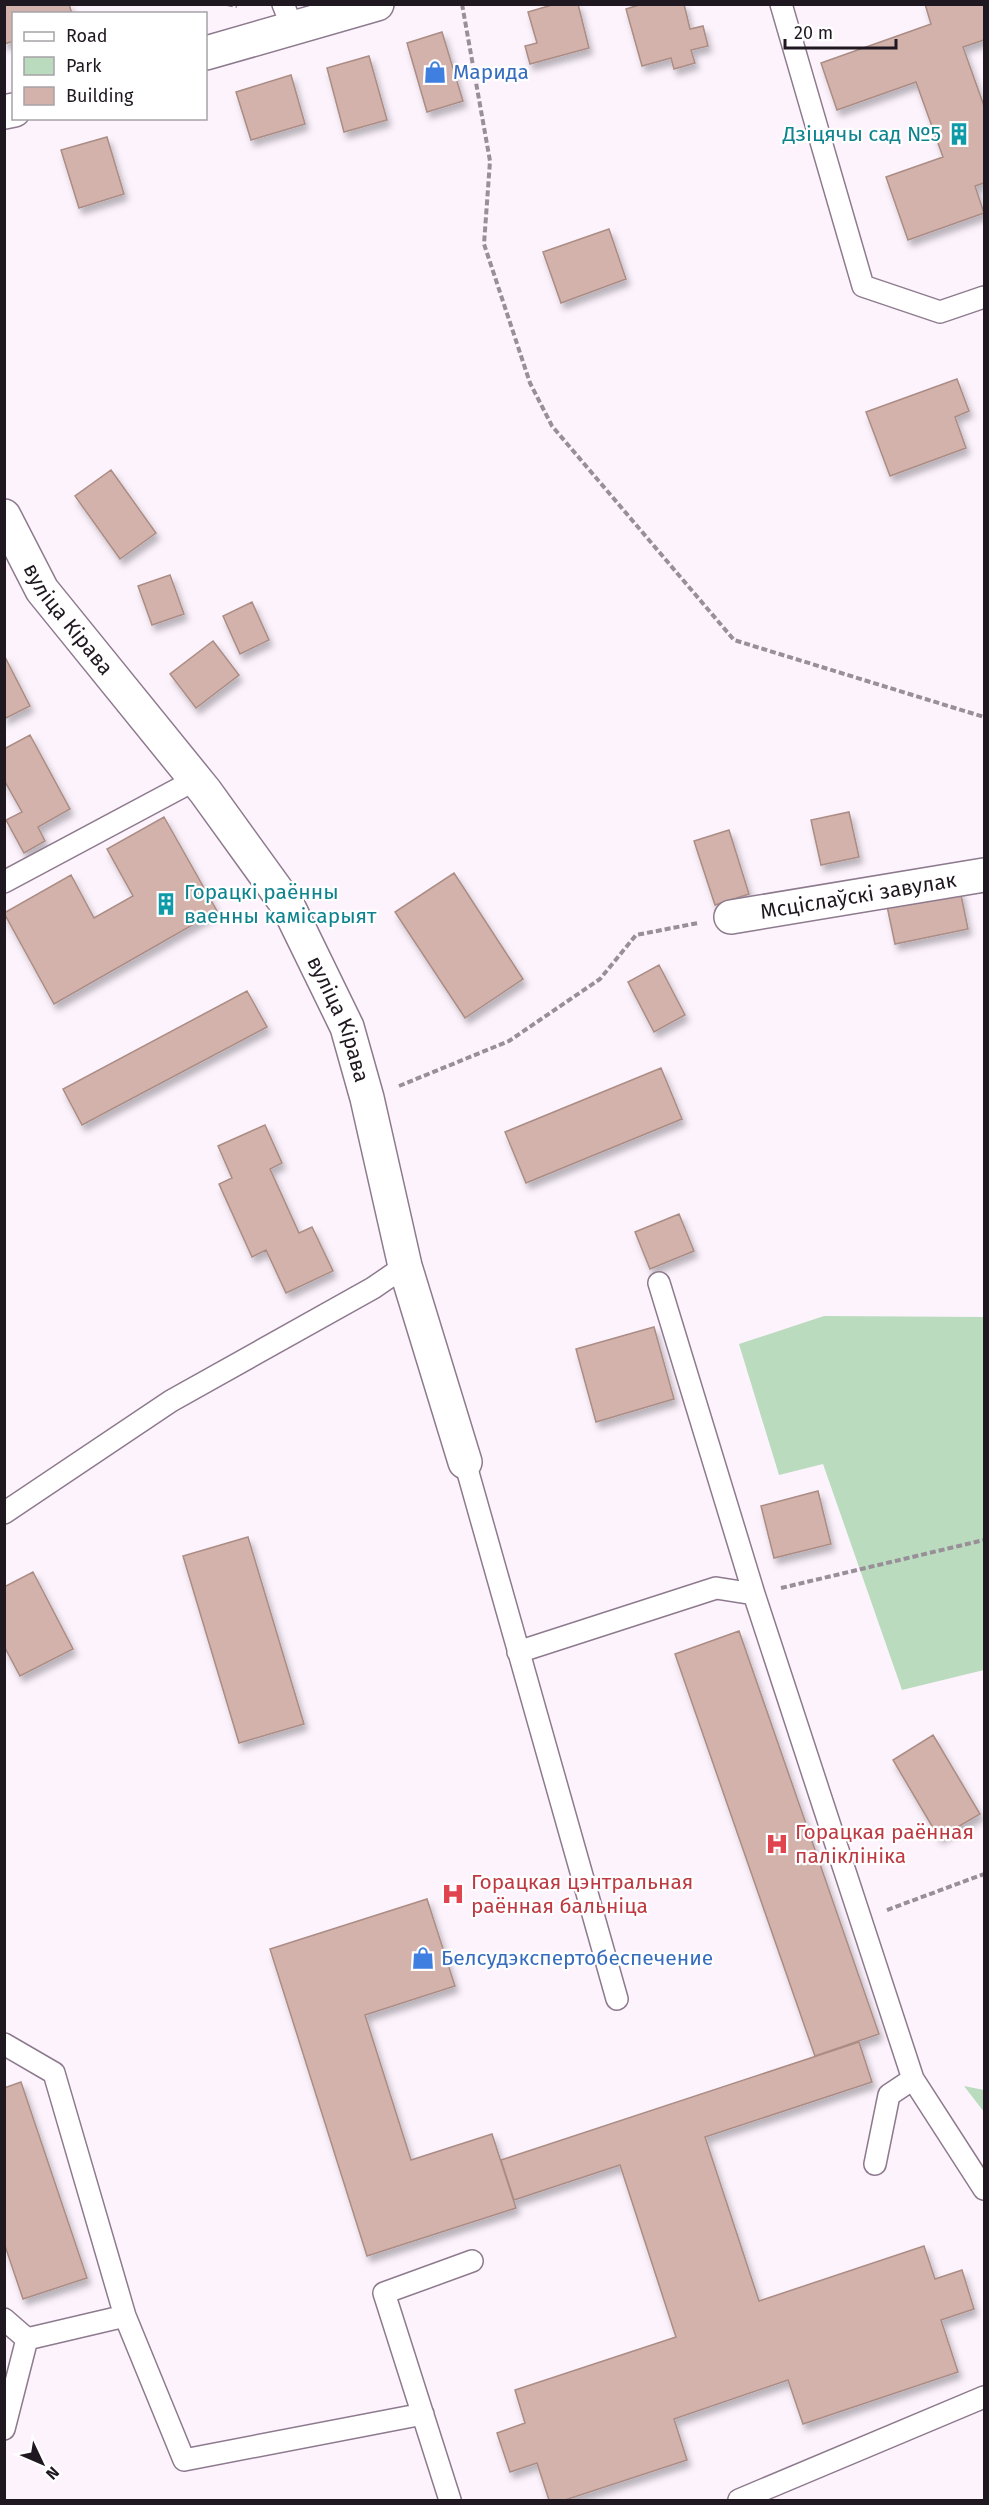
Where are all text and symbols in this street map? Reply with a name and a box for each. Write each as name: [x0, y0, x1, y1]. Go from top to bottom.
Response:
legend: [12, 12, 207, 120]
scale bar: [785, 12, 896, 50]
text: 20 m: [794, 22, 833, 44]
text: Road: [66, 25, 108, 47]
text: Park: [66, 55, 102, 77]
shop icon: Марида: [422, 59, 448, 85]
place label: Марида: [453, 59, 529, 85]
text: Building: [66, 85, 134, 107]
place label: Дзіцячы сад №5: [782, 121, 941, 147]
building icon: Дзіцячы сад №5: [946, 121, 972, 147]
street label: вуліца Кірава: [18, 559, 119, 680]
street label: Мсціслаўскі завулак: [758, 867, 958, 925]
place label: Горацкі раённы ваенны камісарыят: [184, 879, 377, 929]
building icon: Горацкі раённы ваенны камісарыят: [153, 891, 179, 917]
street label: вуліца Кірава: [301, 952, 375, 1085]
place label: Горацкая раённая паліклініка: [795, 1819, 974, 1869]
hospital icon: Горацкая раённая паліклініка: [764, 1831, 790, 1857]
place label: Горацкая цэнтральная раённая бальніца: [471, 1869, 693, 1919]
hospital icon: Горацкая цэнтральная раённая бальніца: [440, 1881, 466, 1907]
shop icon: Белсудэкспертобеспечение: [410, 1945, 436, 1971]
place label: Белсудэкспертобеспечение: [441, 1945, 713, 1971]
north arrow: [12, 2433, 72, 2493]
text: N: [42, 2463, 63, 2483]

